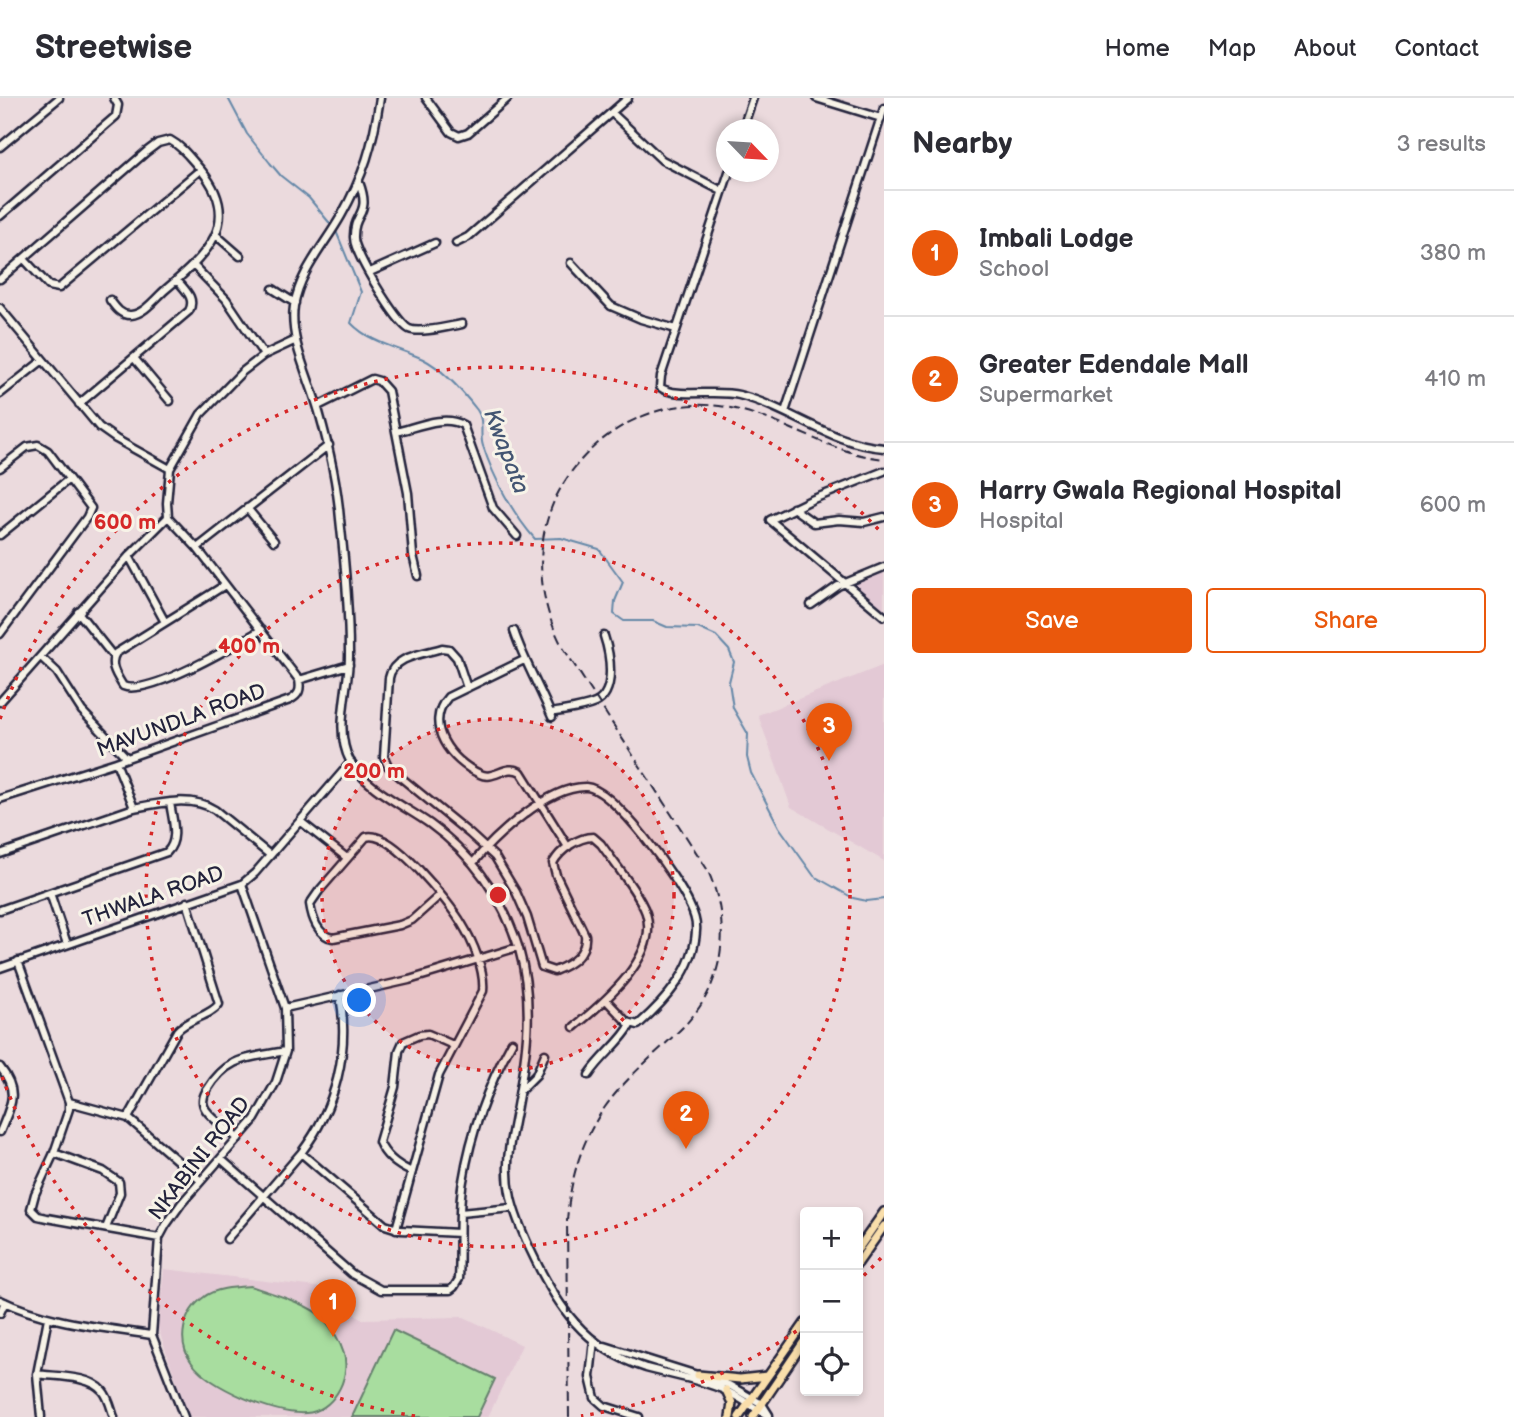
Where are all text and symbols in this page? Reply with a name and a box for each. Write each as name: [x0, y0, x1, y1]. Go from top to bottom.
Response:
text: Streetwise: [35, 28, 192, 68]
text: Home: [1105, 34, 1170, 63]
text: Map: [1208, 34, 1256, 63]
text: About: [1294, 34, 1356, 63]
text: Contact: [1394, 34, 1479, 63]
north arrow: [716, 119, 779, 182]
text: Nearby: [912, 126, 1012, 162]
text: 3 results: [1397, 130, 1486, 158]
text: Imbali Lodge: [979, 224, 1134, 255]
text: 1: [930, 239, 940, 267]
text: 380 m: [1420, 239, 1486, 267]
text: School: [979, 255, 1049, 283]
text: Greater Edendale Mall: [979, 350, 1248, 381]
text: 2: [928, 365, 942, 393]
text: 410 m: [1424, 365, 1486, 393]
text: Supermarket: [979, 381, 1113, 409]
water label: Kwapata: [477, 405, 535, 498]
text: Harry Gwala Regional Hospital: [979, 476, 1341, 507]
text: 3: [928, 491, 942, 519]
text: 600 m: [1420, 491, 1486, 519]
text: Hospital: [979, 507, 1064, 535]
text: 600 m: [94, 510, 156, 535]
button: Save: [912, 588, 1192, 653]
button: Share: [1206, 588, 1486, 653]
text: 400 m: [218, 634, 280, 659]
street label: MAVUNDLA ROAD: [93, 678, 269, 763]
pin: 3: [806, 703, 852, 761]
text: 200 m: [343, 759, 405, 784]
street label: THWALA ROAD: [79, 861, 227, 932]
centre of rings: [486, 883, 510, 907]
your location: [342, 983, 376, 1017]
pin: 2: [663, 1091, 709, 1149]
street label: NKABINI ROAD: [144, 1092, 255, 1225]
map controls: [800, 1207, 863, 1396]
button: +: [800, 1207, 863, 1270]
button: −: [800, 1270, 863, 1333]
pin: 1: [310, 1279, 356, 1337]
button: locate: [800, 1333, 863, 1396]

